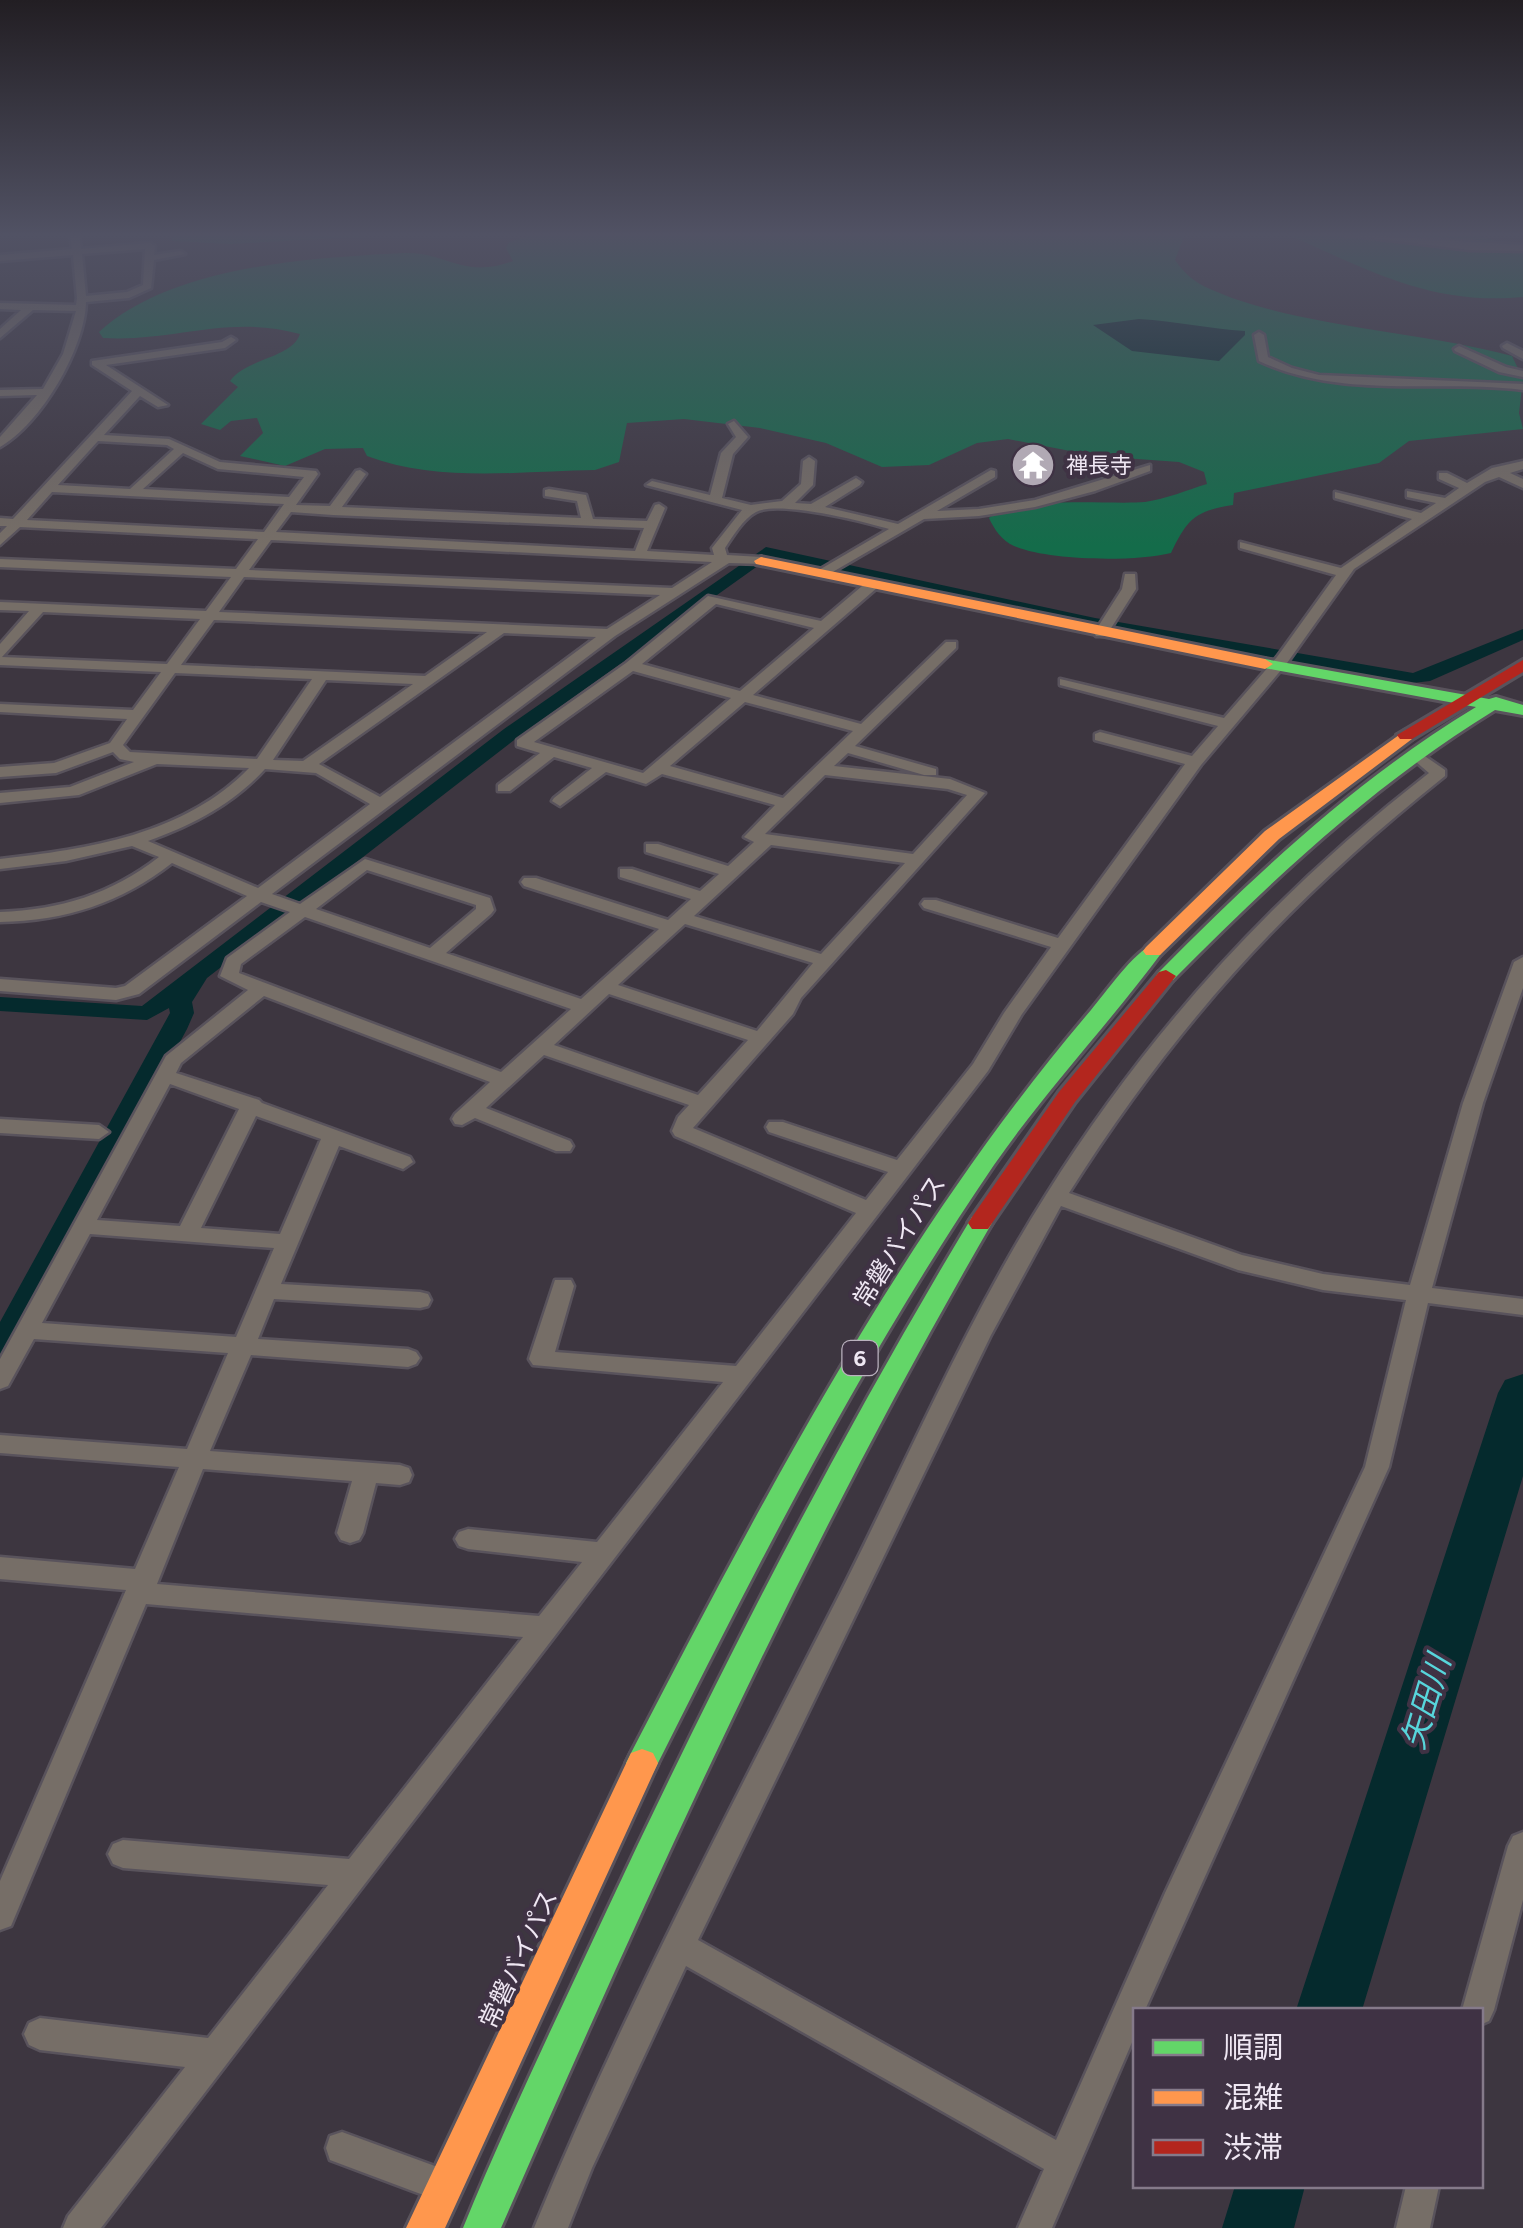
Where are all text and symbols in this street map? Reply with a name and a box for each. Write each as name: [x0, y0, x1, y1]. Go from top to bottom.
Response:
temple icon: 禅長寺: [1010, 442, 1056, 488]
place label: 禅長寺: [1066, 452, 1132, 479]
street label: 常磐バイパス: [847, 1170, 951, 1312]
road number: 6: [842, 1341, 878, 1375]
water label: 矢田川: [1394, 1648, 1459, 1753]
street label: 常磐バイパス: [473, 1885, 563, 2033]
legend: [1133, 2008, 1483, 2188]
text: 順調: [1223, 2029, 1283, 2066]
text: 混雑: [1223, 2079, 1283, 2116]
text: 渋滞: [1223, 2129, 1283, 2166]

